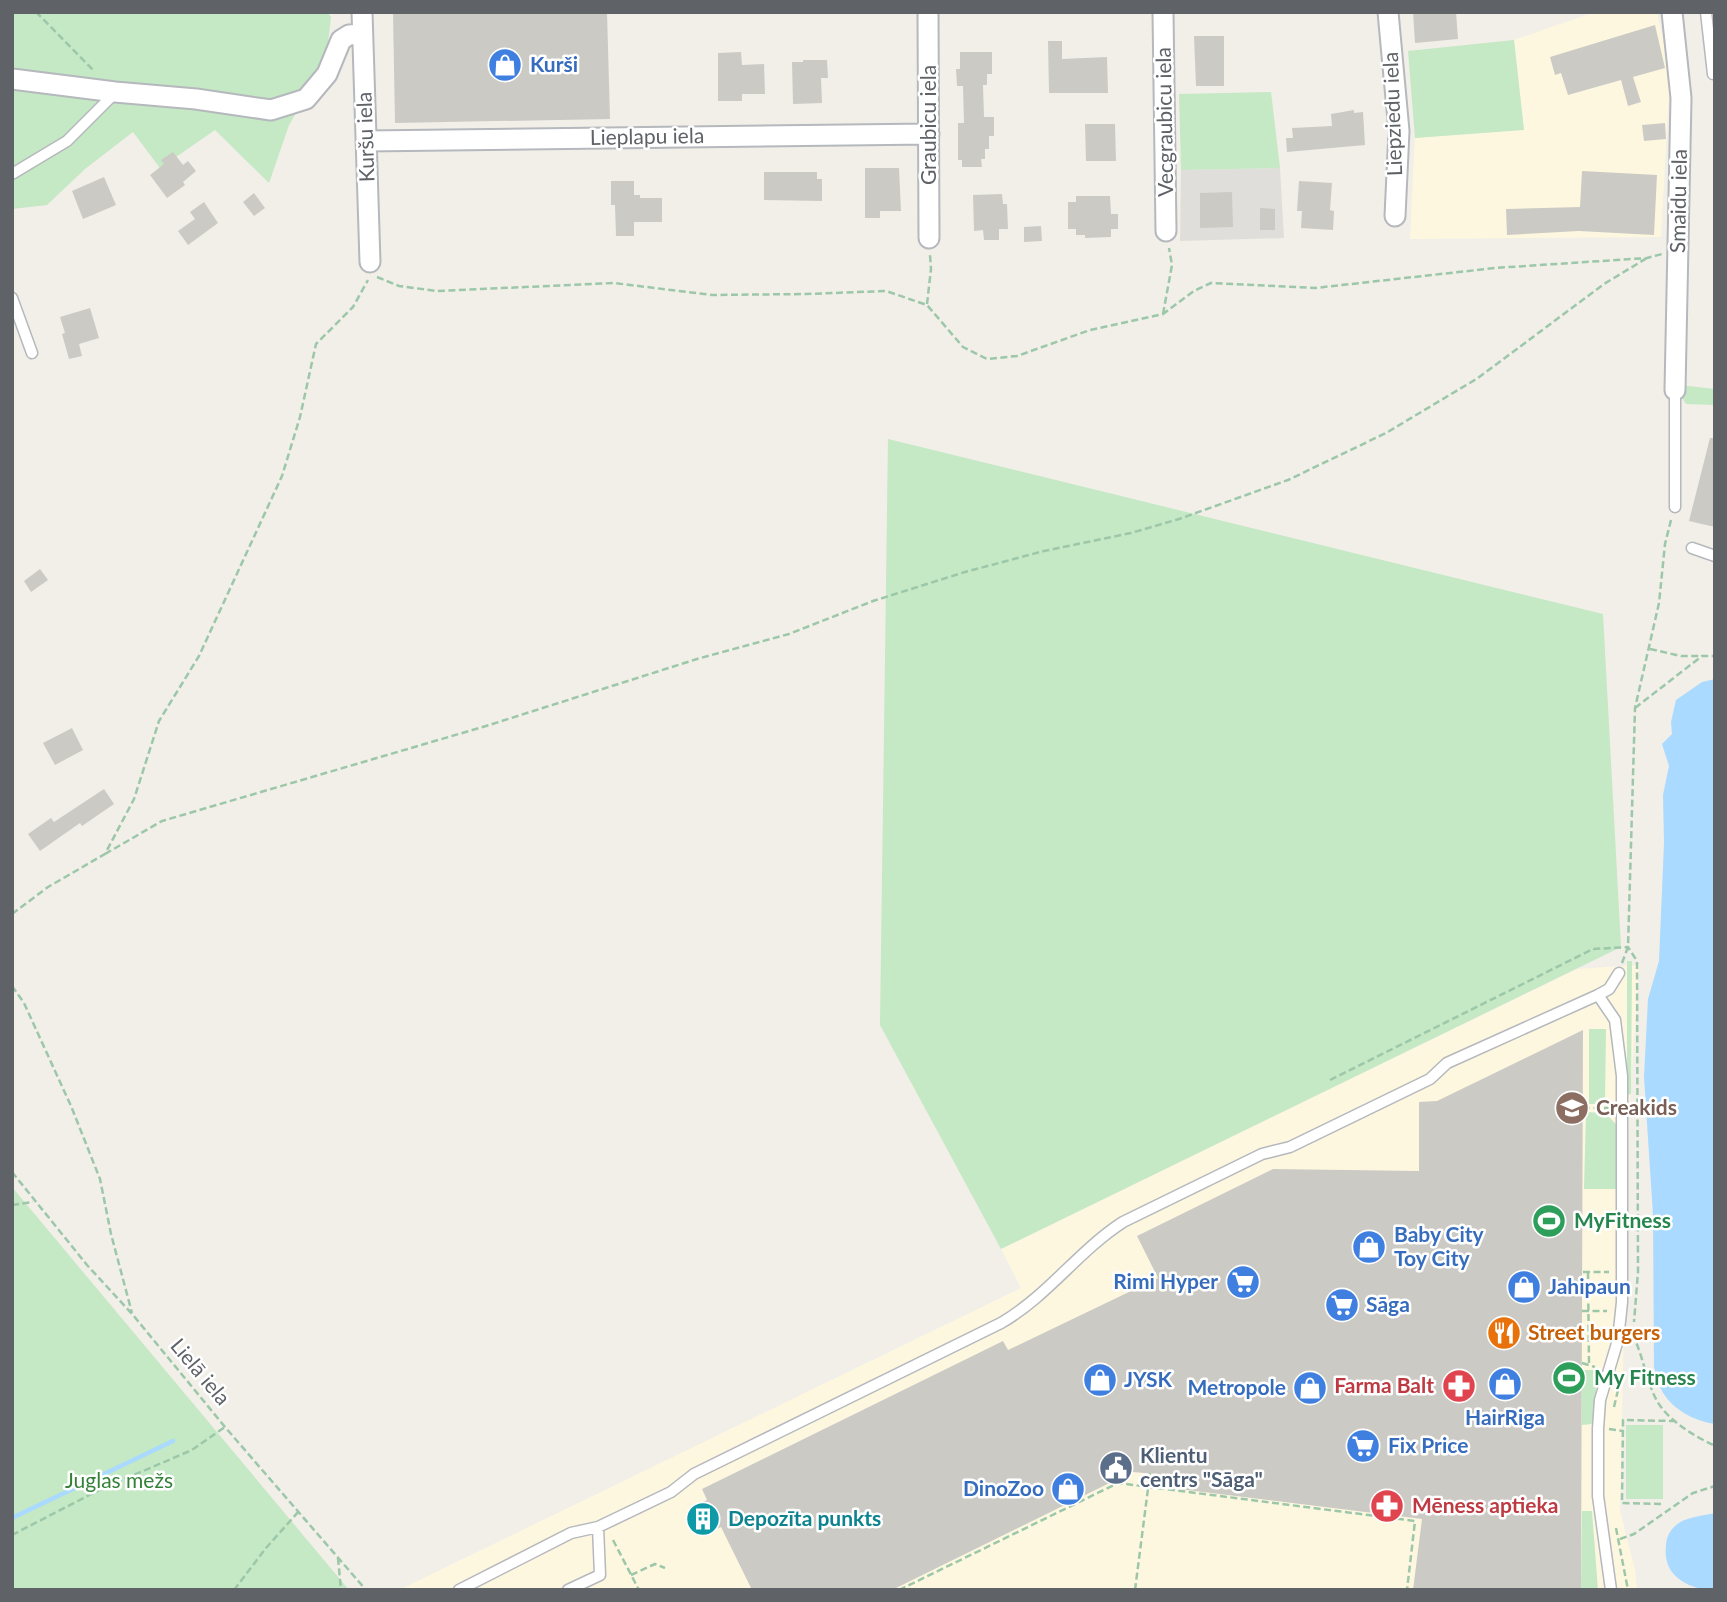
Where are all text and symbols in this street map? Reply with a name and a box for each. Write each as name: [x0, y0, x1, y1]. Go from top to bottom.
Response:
shop icon: Kurši: [486, 46, 524, 84]
street label: Vecgraubicu iela: [1150, 47, 1177, 197]
place label: Kurši: [530, 51, 578, 76]
street label: Liepziedu iela: [1377, 51, 1406, 177]
street label: Graubicu iela: [915, 65, 940, 185]
street label: Kuršu iela: [350, 91, 379, 183]
street label: Lieplapu iela: [590, 122, 704, 149]
street label: Smaidu iela: [1664, 149, 1691, 253]
school or university icon: Creakids: [1553, 1089, 1591, 1127]
place label: Creakids: [1596, 1094, 1677, 1119]
sports icon: MyFitness: [1530, 1202, 1568, 1240]
place label: MyFitness: [1574, 1207, 1671, 1232]
place label: Baby City Toy City: [1394, 1221, 1485, 1270]
shop icon: Baby City Toy City: [1350, 1228, 1388, 1266]
supermarket icon: Rimi Hyper: [1224, 1263, 1262, 1301]
place label: Rimi Hyper: [1113, 1268, 1218, 1293]
shop icon: Jahipaun: [1505, 1268, 1543, 1306]
place label: Jahipaun: [1548, 1273, 1631, 1298]
supermarket icon: Sāga: [1323, 1286, 1361, 1324]
place label: Sāga: [1366, 1291, 1410, 1316]
restaurant icon: Street burgers: [1485, 1314, 1523, 1352]
place label: Street burgers: [1528, 1319, 1660, 1344]
street label: Lielā iela: [166, 1333, 236, 1409]
sports icon: My Fitness: [1550, 1359, 1588, 1397]
shop icon: JYSK: [1081, 1361, 1119, 1399]
place label: My Fitness: [1594, 1364, 1696, 1389]
shop icon: HairRiga: [1486, 1365, 1524, 1403]
place label: JYSK: [1124, 1366, 1173, 1391]
pharmacy icon: Farma Balt: [1440, 1367, 1478, 1405]
shop icon: Metropole: [1291, 1369, 1329, 1407]
place label: Farma Balt: [1334, 1372, 1434, 1397]
place label: Metropole: [1188, 1374, 1286, 1399]
place label: HairRiga: [1465, 1404, 1545, 1429]
supermarket icon: Fix Price: [1344, 1427, 1382, 1465]
place label: Fix Price: [1388, 1432, 1468, 1457]
place label: Klientu centrs "Sāga": [1140, 1442, 1263, 1491]
public building icon: Klientu centrs "Sāga": [1097, 1449, 1135, 1487]
park label: Juglas mežs: [65, 1467, 173, 1492]
shop icon: DinoZoo: [1049, 1470, 1087, 1508]
place label: DinoZoo: [963, 1475, 1044, 1500]
pharmacy icon: Mēness aptieka: [1368, 1487, 1406, 1525]
place label: Mēness aptieka: [1412, 1492, 1558, 1517]
building icon: Depozīta punkts: [684, 1500, 722, 1538]
place label: Depozīta punkts: [728, 1505, 881, 1530]

